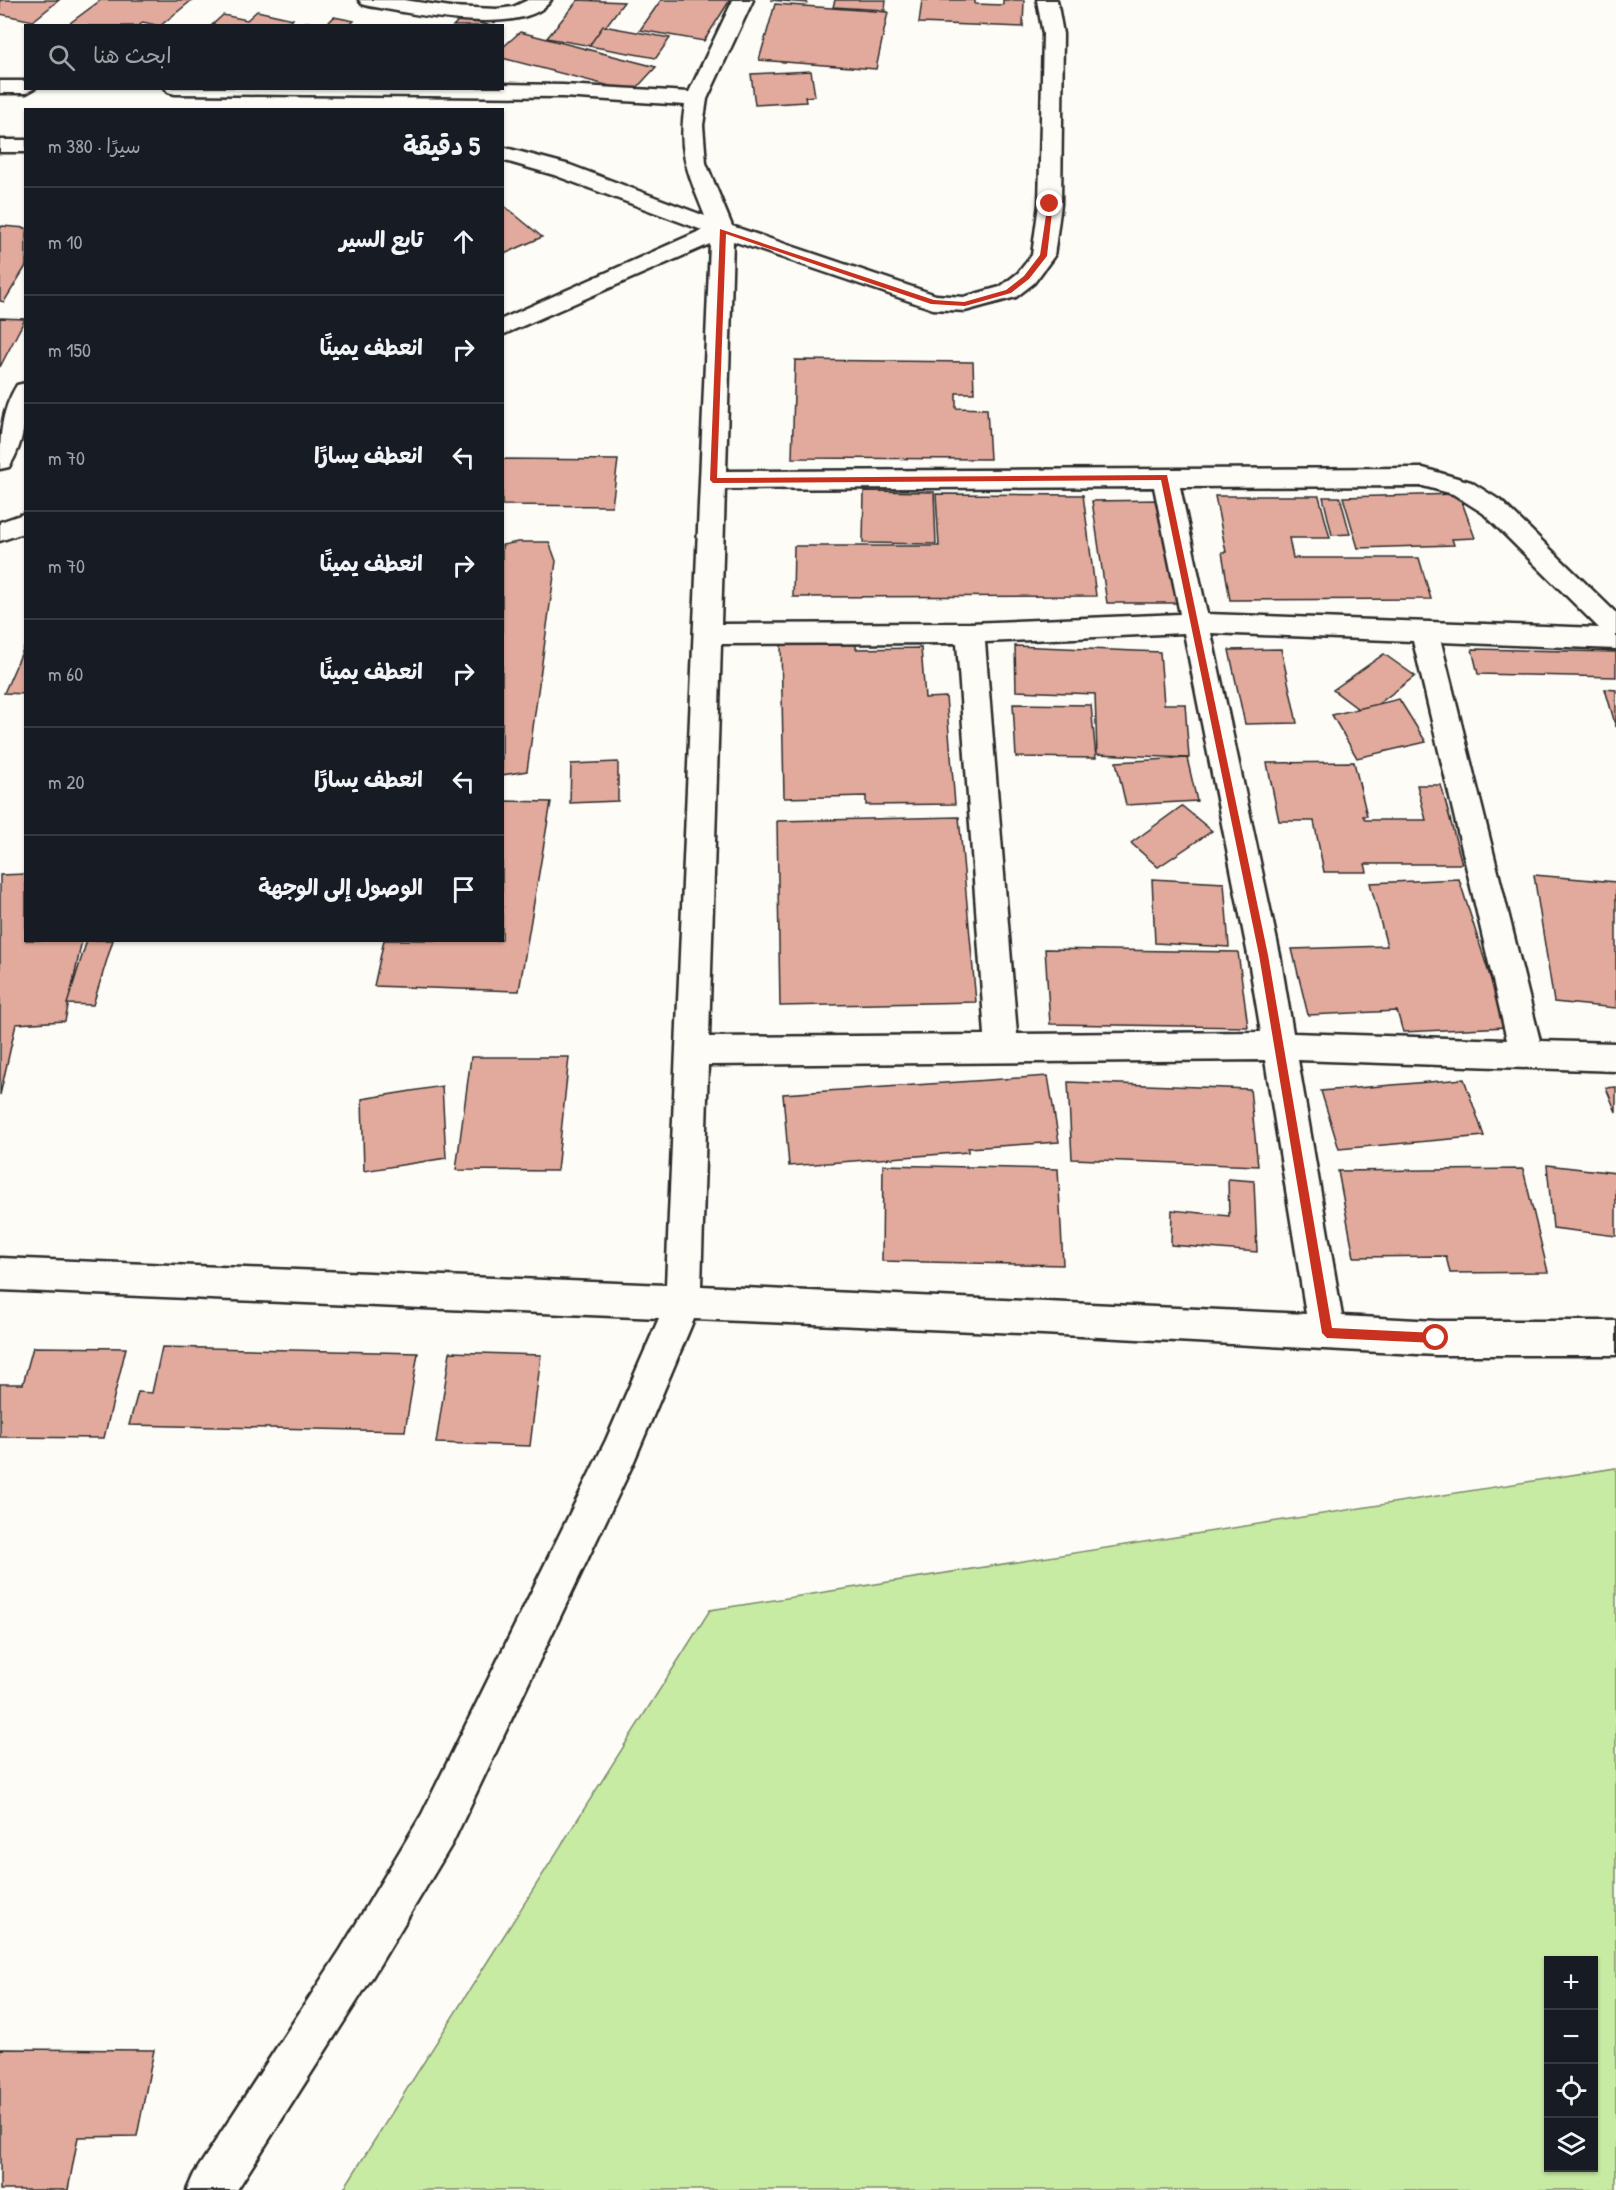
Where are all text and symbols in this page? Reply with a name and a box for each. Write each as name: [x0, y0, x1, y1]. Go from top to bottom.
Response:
search box: [24, 24, 504, 90]
text: ابحث هنا: [93, 40, 172, 70]
icon: search: [45, 41, 78, 74]
text: 5 دقيقة: [403, 128, 480, 163]
text: سيرًا · 380 m: [48, 132, 141, 159]
route end: [1036, 190, 1062, 216]
text: تابع السير: [340, 224, 423, 254]
icon: ahead: [447, 225, 480, 258]
text: 10 m: [48, 228, 82, 255]
text: انعطف يمينًا: [320, 332, 423, 362]
icon: right: [447, 333, 480, 366]
text: 150 m: [48, 336, 91, 363]
text: انعطف يسارًا: [314, 440, 423, 470]
icon: left: [447, 441, 480, 474]
text: 70 m: [48, 444, 85, 471]
text: انعطف يمينًا: [320, 548, 423, 578]
icon: right: [447, 549, 480, 582]
text: 70 m: [48, 552, 85, 579]
text: انعطف يمينًا: [320, 656, 423, 686]
icon: right: [447, 657, 480, 690]
text: 60 m: [48, 660, 83, 687]
text: انعطف يسارًا: [314, 764, 423, 794]
icon: left: [447, 765, 480, 798]
text: 20 m: [48, 768, 85, 795]
text: الوصول إلى الوجهة: [258, 872, 423, 902]
icon: arrive: [447, 873, 480, 906]
route start: [1422, 1324, 1448, 1350]
map controls: [1544, 1956, 1598, 2172]
button: +: [1544, 1956, 1598, 2010]
button: −: [1544, 2010, 1598, 2064]
button: locate: [1544, 2064, 1598, 2118]
button: layers: [1544, 2118, 1598, 2172]

